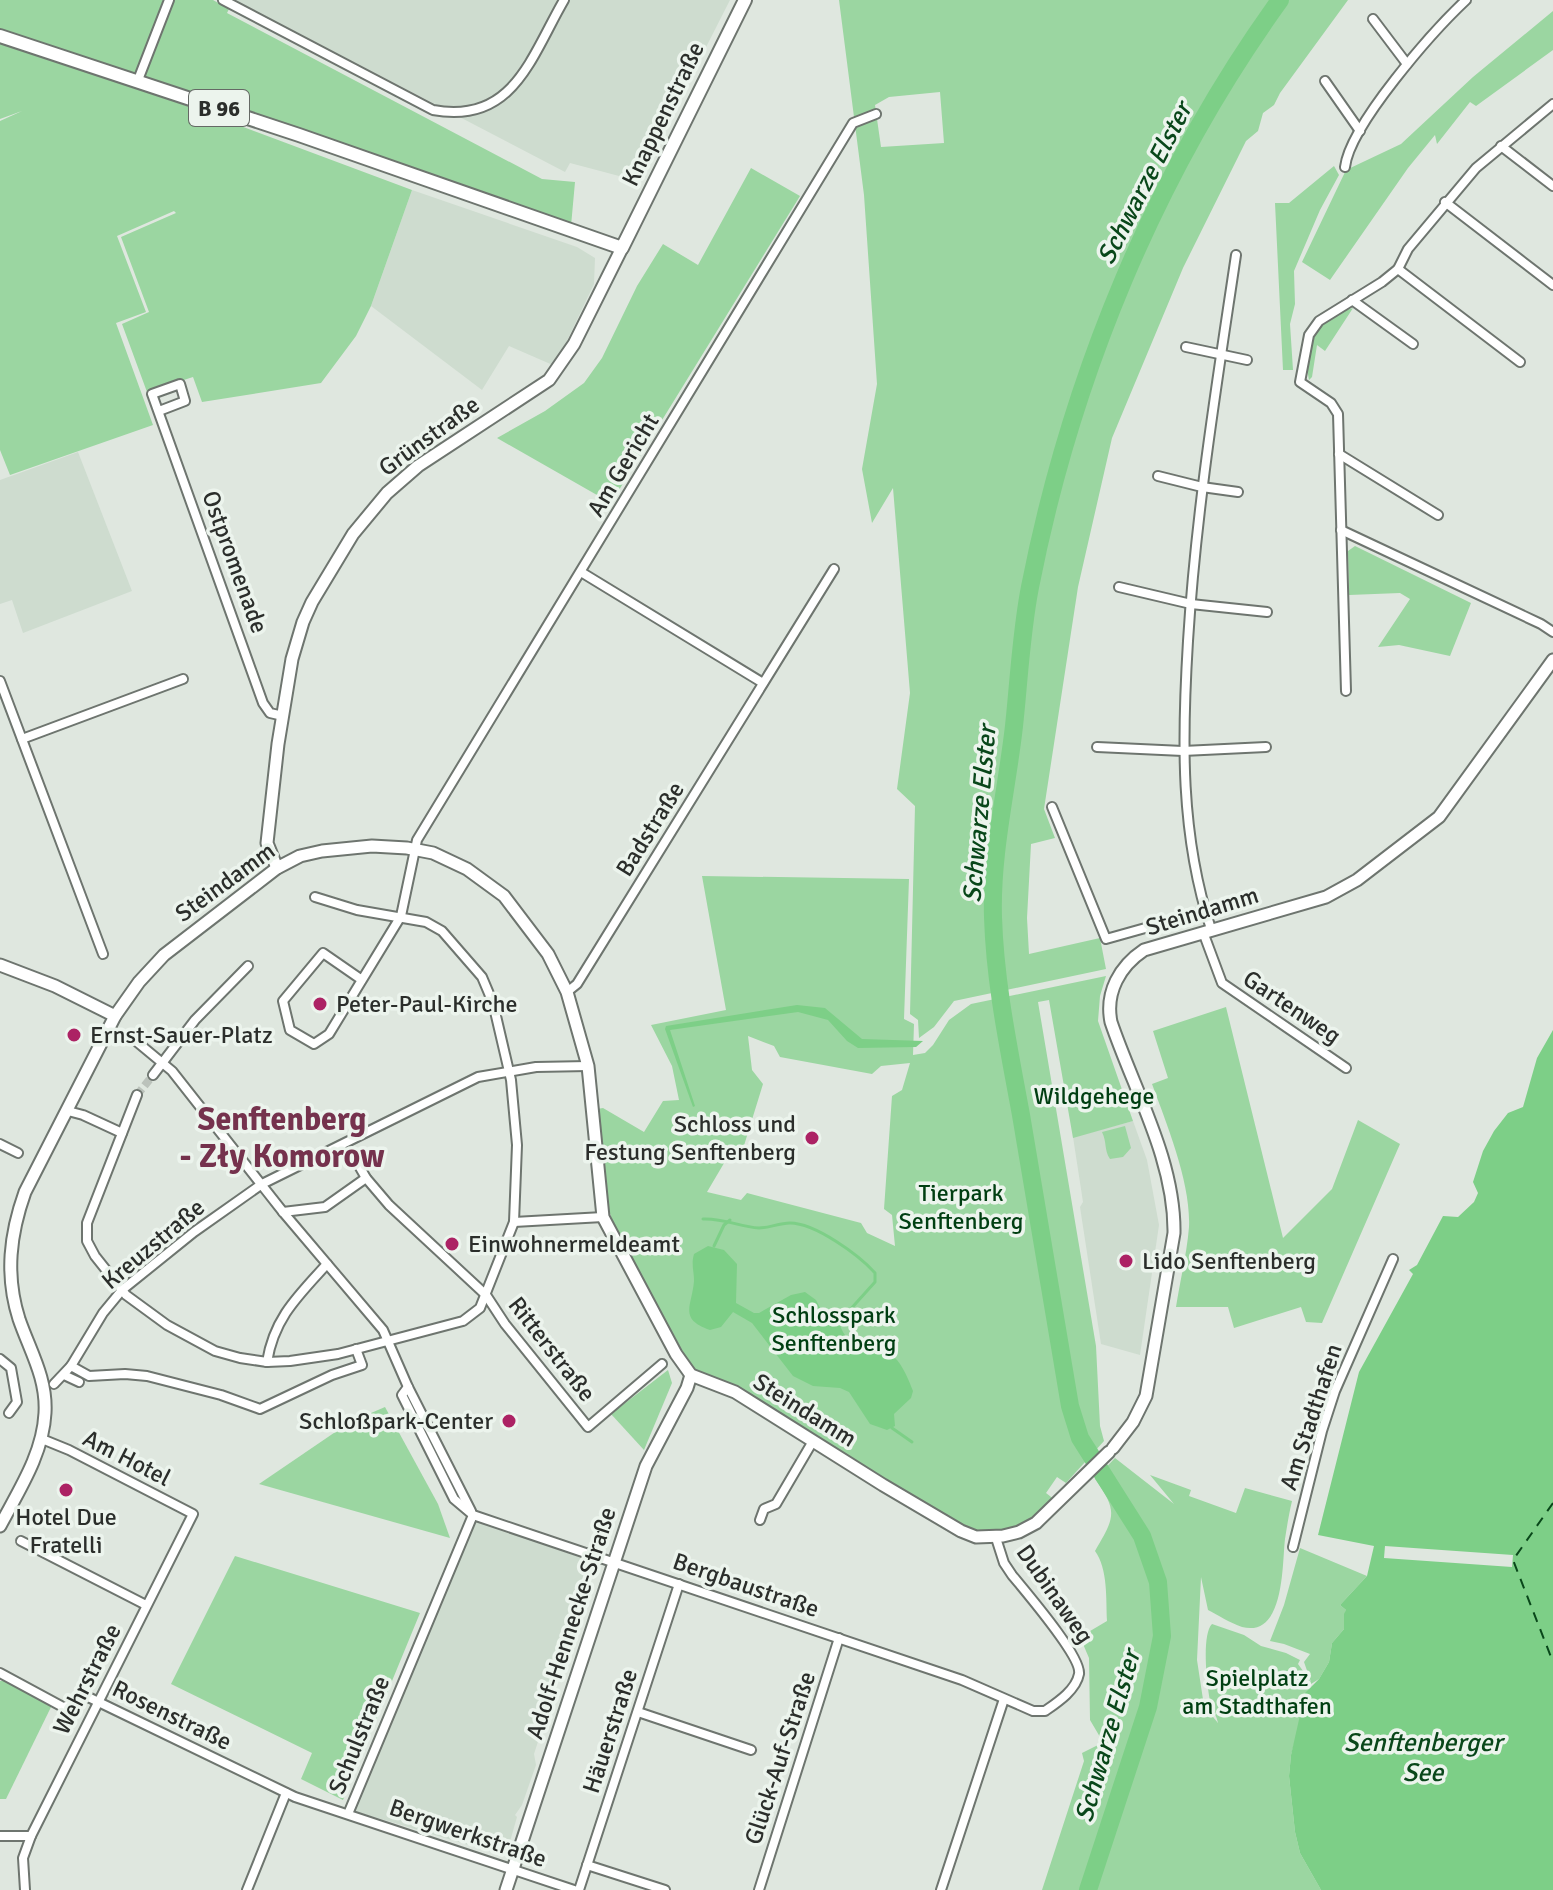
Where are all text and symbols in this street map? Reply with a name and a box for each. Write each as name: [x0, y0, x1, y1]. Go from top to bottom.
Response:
street label: Knappenstraße: [615, 37, 711, 191]
road number: B 96: [189, 90, 249, 126]
water label: Schwarze Elster: [1090, 94, 1201, 270]
street label: Grünstraße: [373, 389, 485, 483]
street label: Am Gericht: [581, 408, 665, 522]
street label: Ostpromenade: [195, 487, 275, 637]
water label: Schwarze Elster: [956, 721, 1004, 904]
street label: Badstraße: [609, 776, 691, 882]
street label: Steindamm: [169, 836, 281, 928]
street label: Steindamm: [1142, 880, 1262, 942]
street label: Gartenweg: [1237, 963, 1347, 1051]
place label: Peter-Paul-Kirche: [336, 989, 518, 1019]
marker: Peter-Paul-Kirche: [311, 995, 329, 1013]
place label: Ernst-Sauer-Platz: [90, 1020, 273, 1050]
marker: Ernst-Sauer-Platz: [65, 1026, 83, 1044]
park label: Wildgehege: [1034, 1081, 1154, 1111]
district label: Senftenberg - Zły Komorow: [180, 1100, 385, 1176]
place label: Schloss und Festung Senftenberg: [584, 1109, 796, 1167]
marker: Schloss und Festung Senftenberg: [803, 1129, 821, 1147]
park label: Tierpark Senftenberg: [899, 1178, 1023, 1236]
street label: Kreuzstraße: [95, 1192, 211, 1296]
place label: Einwohnermeldeamt: [468, 1229, 680, 1259]
marker: Einwohnermeldeamt: [443, 1235, 461, 1253]
place label: Lido Senftenberg: [1142, 1246, 1316, 1276]
marker: Lido Senftenberg: [1117, 1252, 1135, 1270]
street label: Ritterstraße: [502, 1291, 602, 1407]
park label: Schlosspark Senftenberg: [772, 1300, 896, 1358]
street label: Am Stadthafen: [1273, 1340, 1349, 1494]
street label: Steindamm: [748, 1366, 862, 1454]
place label: Schloßpark-Center: [299, 1406, 493, 1436]
marker: Schloßpark-Center: [500, 1412, 518, 1430]
street label: Am Hotel: [78, 1423, 176, 1493]
marker: Hotel Due Fratelli: [57, 1481, 75, 1499]
place label: Hotel Due Fratelli: [15, 1502, 117, 1560]
street label: Adolf-Hennecke-Straße: [519, 1503, 623, 1743]
street label: Dubinaweg: [1010, 1538, 1100, 1650]
street label: Bergbaustraße: [669, 1546, 823, 1624]
street label: Wehrstraße: [46, 1619, 128, 1739]
water label: Schwarze Elster: [1068, 1643, 1149, 1826]
park label: Spielplatz am Stadthafen: [1182, 1663, 1332, 1721]
street label: Häuerstraße: [576, 1665, 644, 1797]
street label: Glück-Auf-Straße: [738, 1668, 822, 1848]
street label: Schulstraße: [322, 1672, 396, 1798]
street label: Rosenstraße: [107, 1673, 237, 1757]
water label: Senftenberger See: [1344, 1727, 1505, 1789]
street label: Bergwerkstraße: [385, 1792, 551, 1874]

